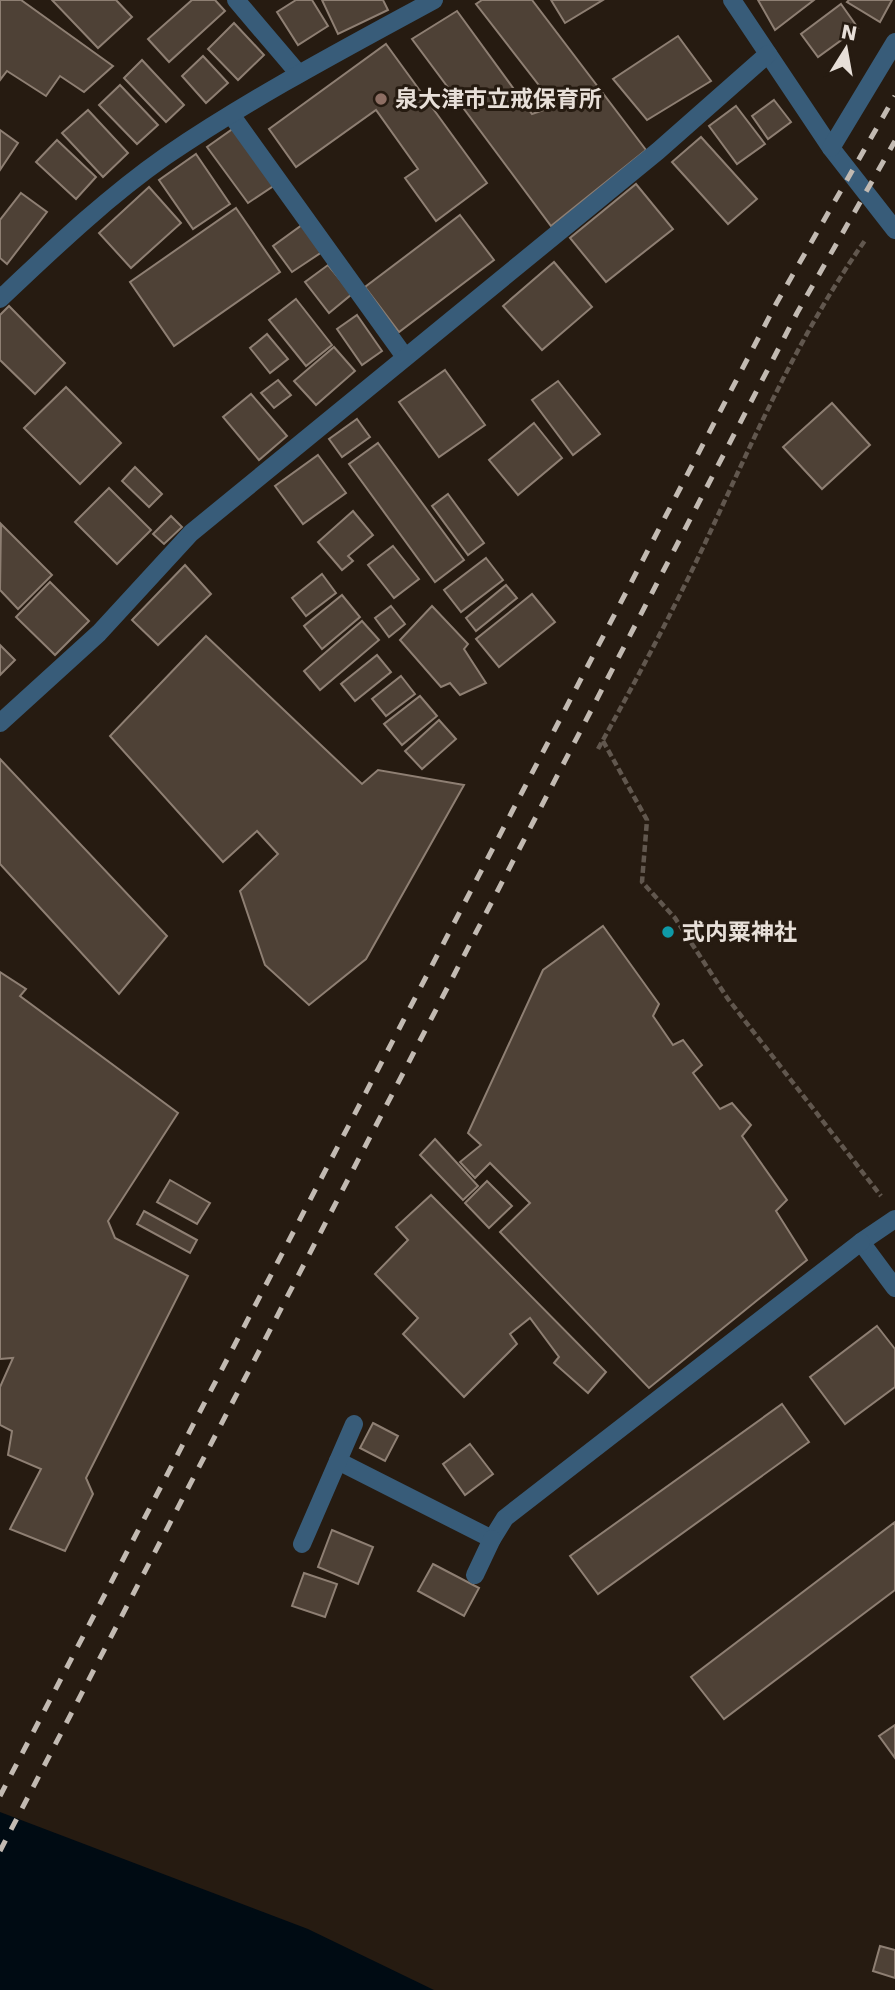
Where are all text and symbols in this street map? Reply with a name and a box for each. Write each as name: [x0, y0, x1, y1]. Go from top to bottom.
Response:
north arrow: [811, 14, 881, 84]
text: N: [839, 20, 859, 45]
place label: 泉大津市立戒保育所: [395, 86, 602, 112]
marker: 泉大津市立戒保育所: [373, 91, 389, 107]
place label: 式内粟神社: [682, 919, 797, 945]
marker: 式内粟神社: [660, 924, 676, 940]

